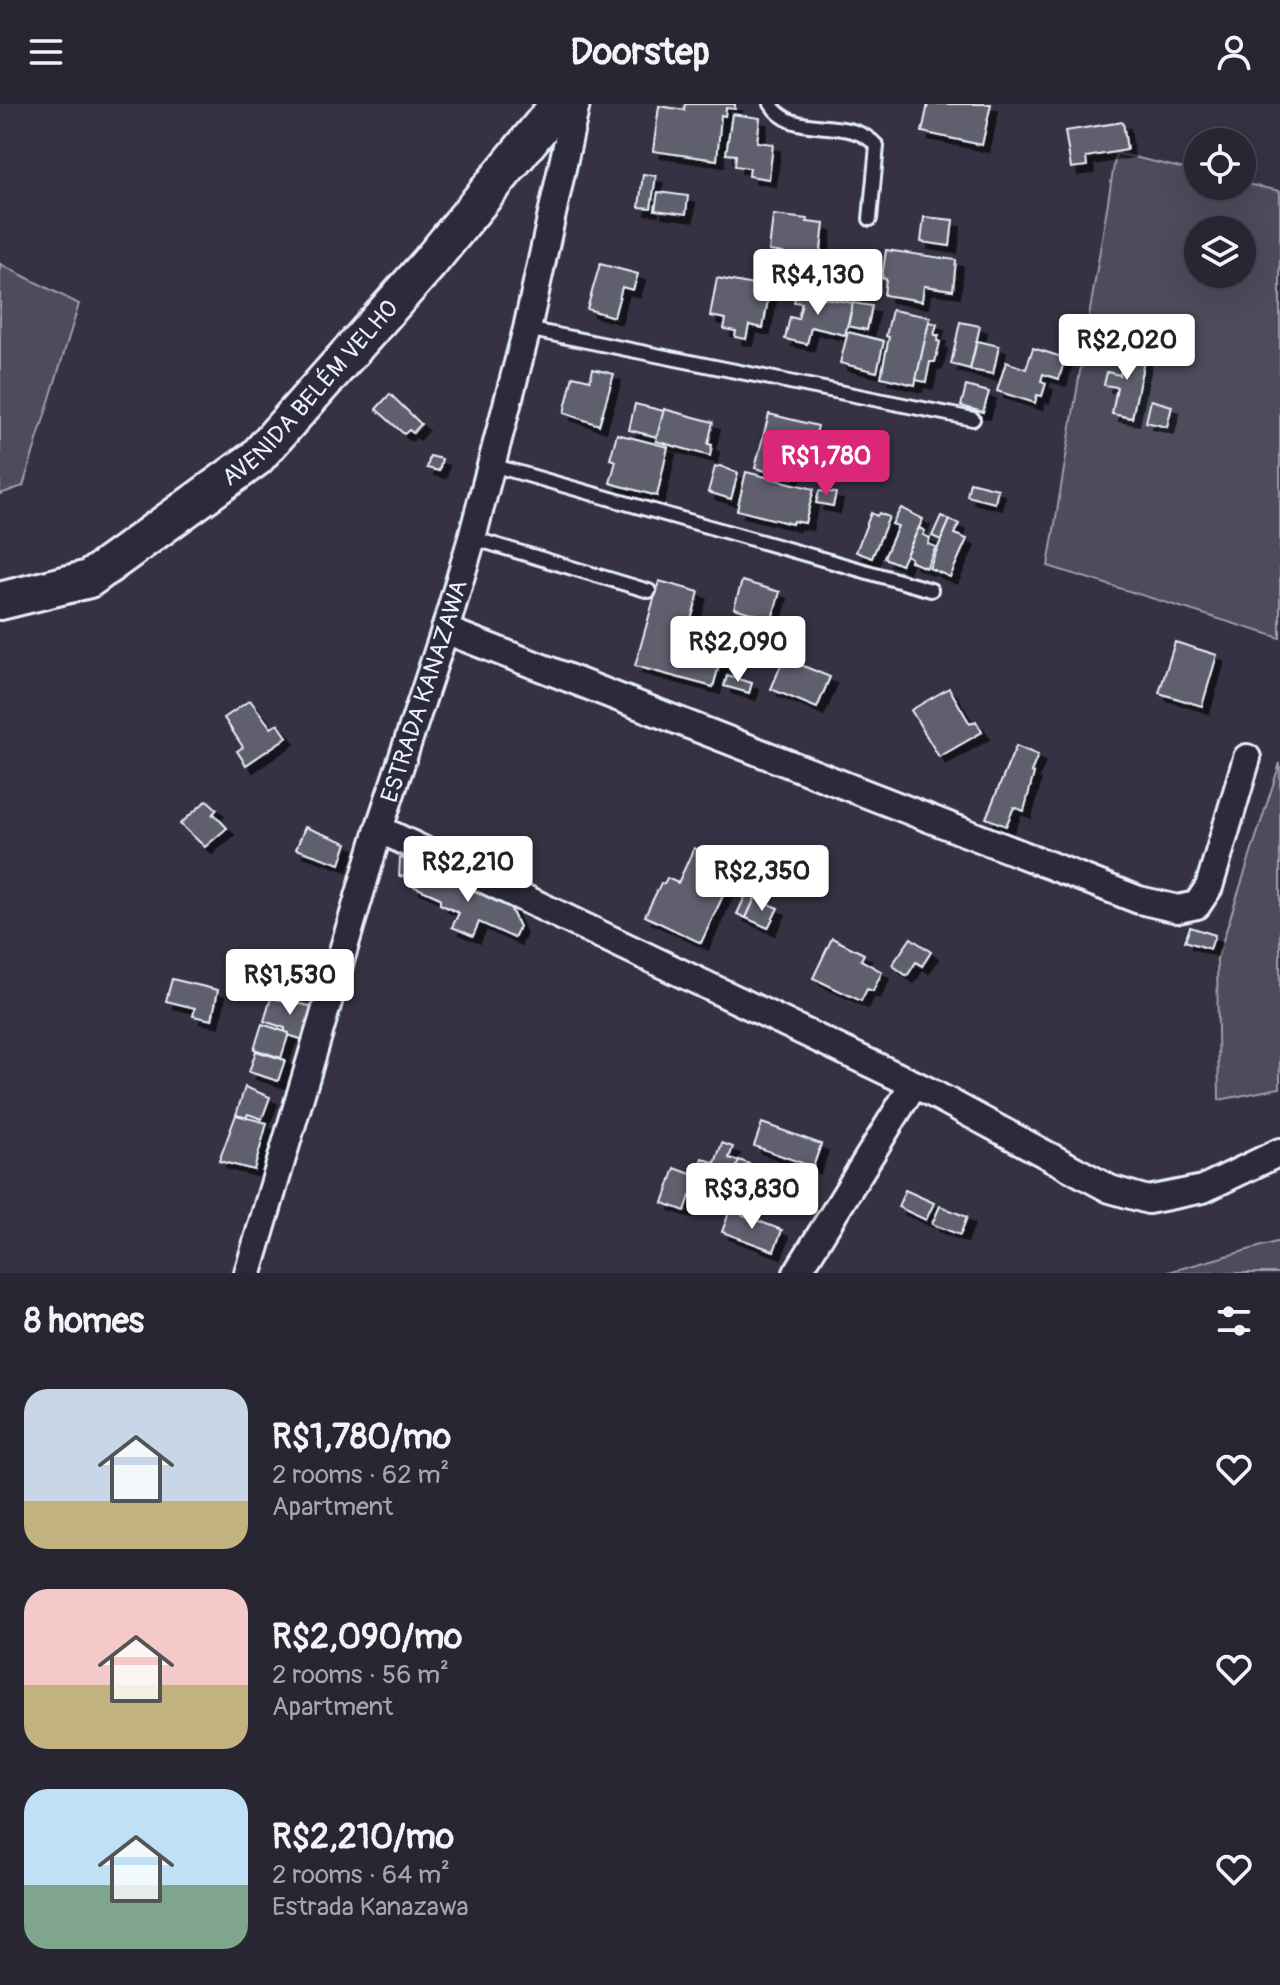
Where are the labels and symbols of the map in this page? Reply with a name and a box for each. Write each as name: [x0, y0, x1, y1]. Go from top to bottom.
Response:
pin: R$4,130: [744, 249, 892, 317]
street label: AVENIDA BELÉM VELHO: [216, 294, 404, 492]
pin: R$2,020: [1053, 314, 1201, 382]
pin: R$1,780: [752, 430, 900, 498]
street label: ESTRADA KANAZAWA: [374, 576, 473, 806]
pin: R$2,090: [664, 616, 812, 684]
pin: R$2,210: [394, 836, 542, 904]
pin: R$2,350: [688, 845, 836, 913]
pin: R$1,530: [216, 949, 364, 1017]
pin: R$3,830: [678, 1163, 826, 1231]

